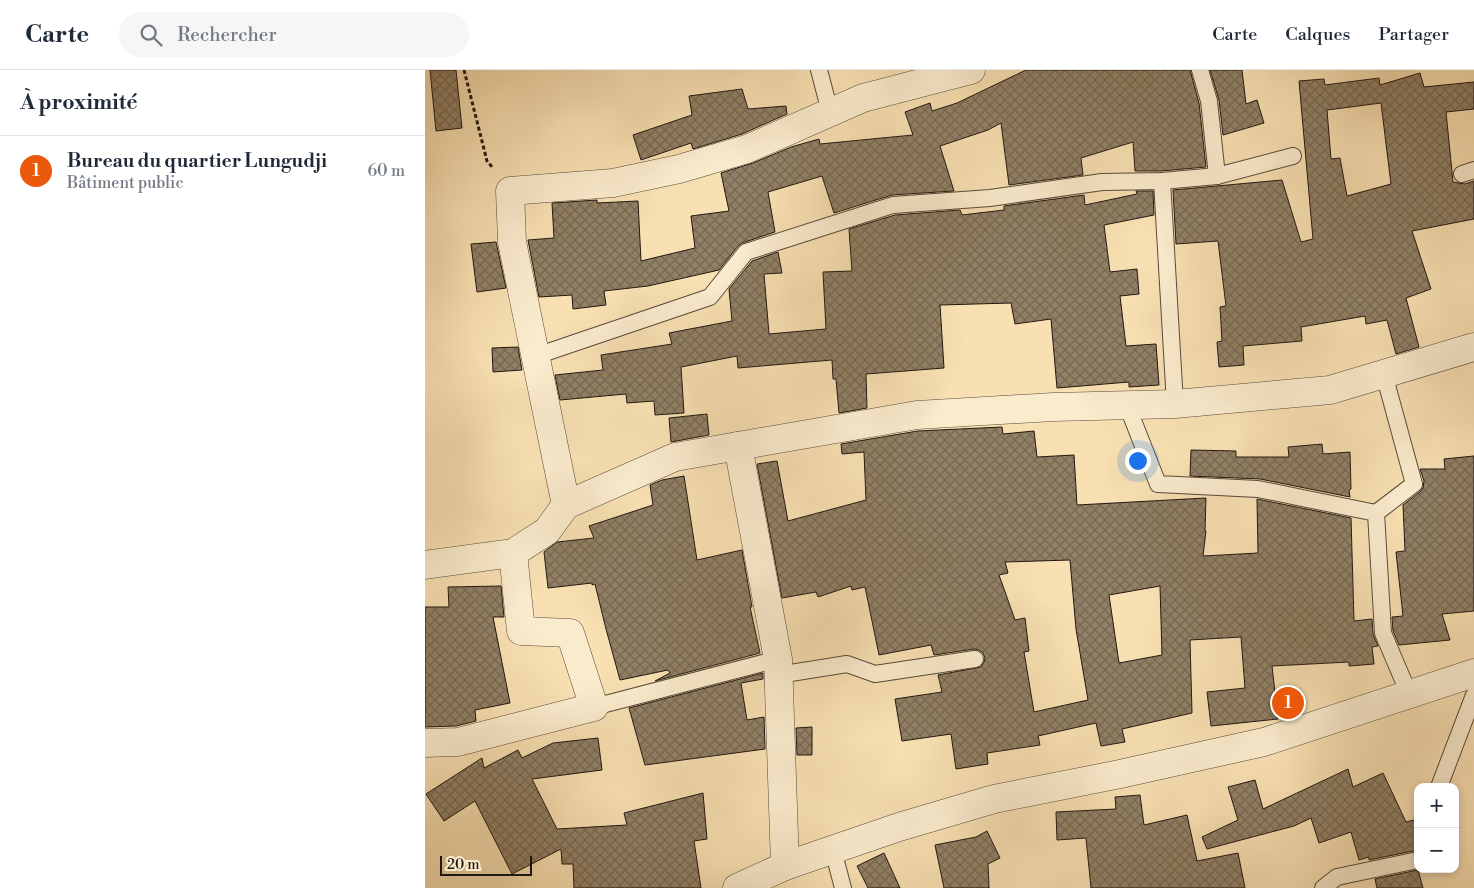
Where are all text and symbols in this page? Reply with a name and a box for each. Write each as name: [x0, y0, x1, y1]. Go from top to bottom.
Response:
search box: [119, 12, 469, 57]
text: Carte: [25, 20, 89, 50]
icon: search: [137, 21, 165, 49]
text: Rechercher: [177, 23, 277, 47]
text: Carte: [1212, 23, 1257, 46]
text: Calques: [1285, 23, 1350, 46]
text: Partager: [1378, 23, 1449, 46]
text: À proximité: [20, 90, 137, 116]
text: Bureau du quartier Lungudji: [67, 149, 327, 173]
text: 1: [32, 161, 40, 181]
text: 60 m: [367, 161, 405, 181]
text: Bâtiment public: [67, 173, 183, 193]
your location: [1125, 448, 1151, 474]
pin: 1: [1272, 684, 1304, 722]
map controls: [1414, 783, 1459, 873]
button: +: [1414, 783, 1459, 828]
button: −: [1414, 828, 1459, 873]
scale bar: [440, 853, 533, 876]
text: 20 m: [447, 856, 479, 874]

